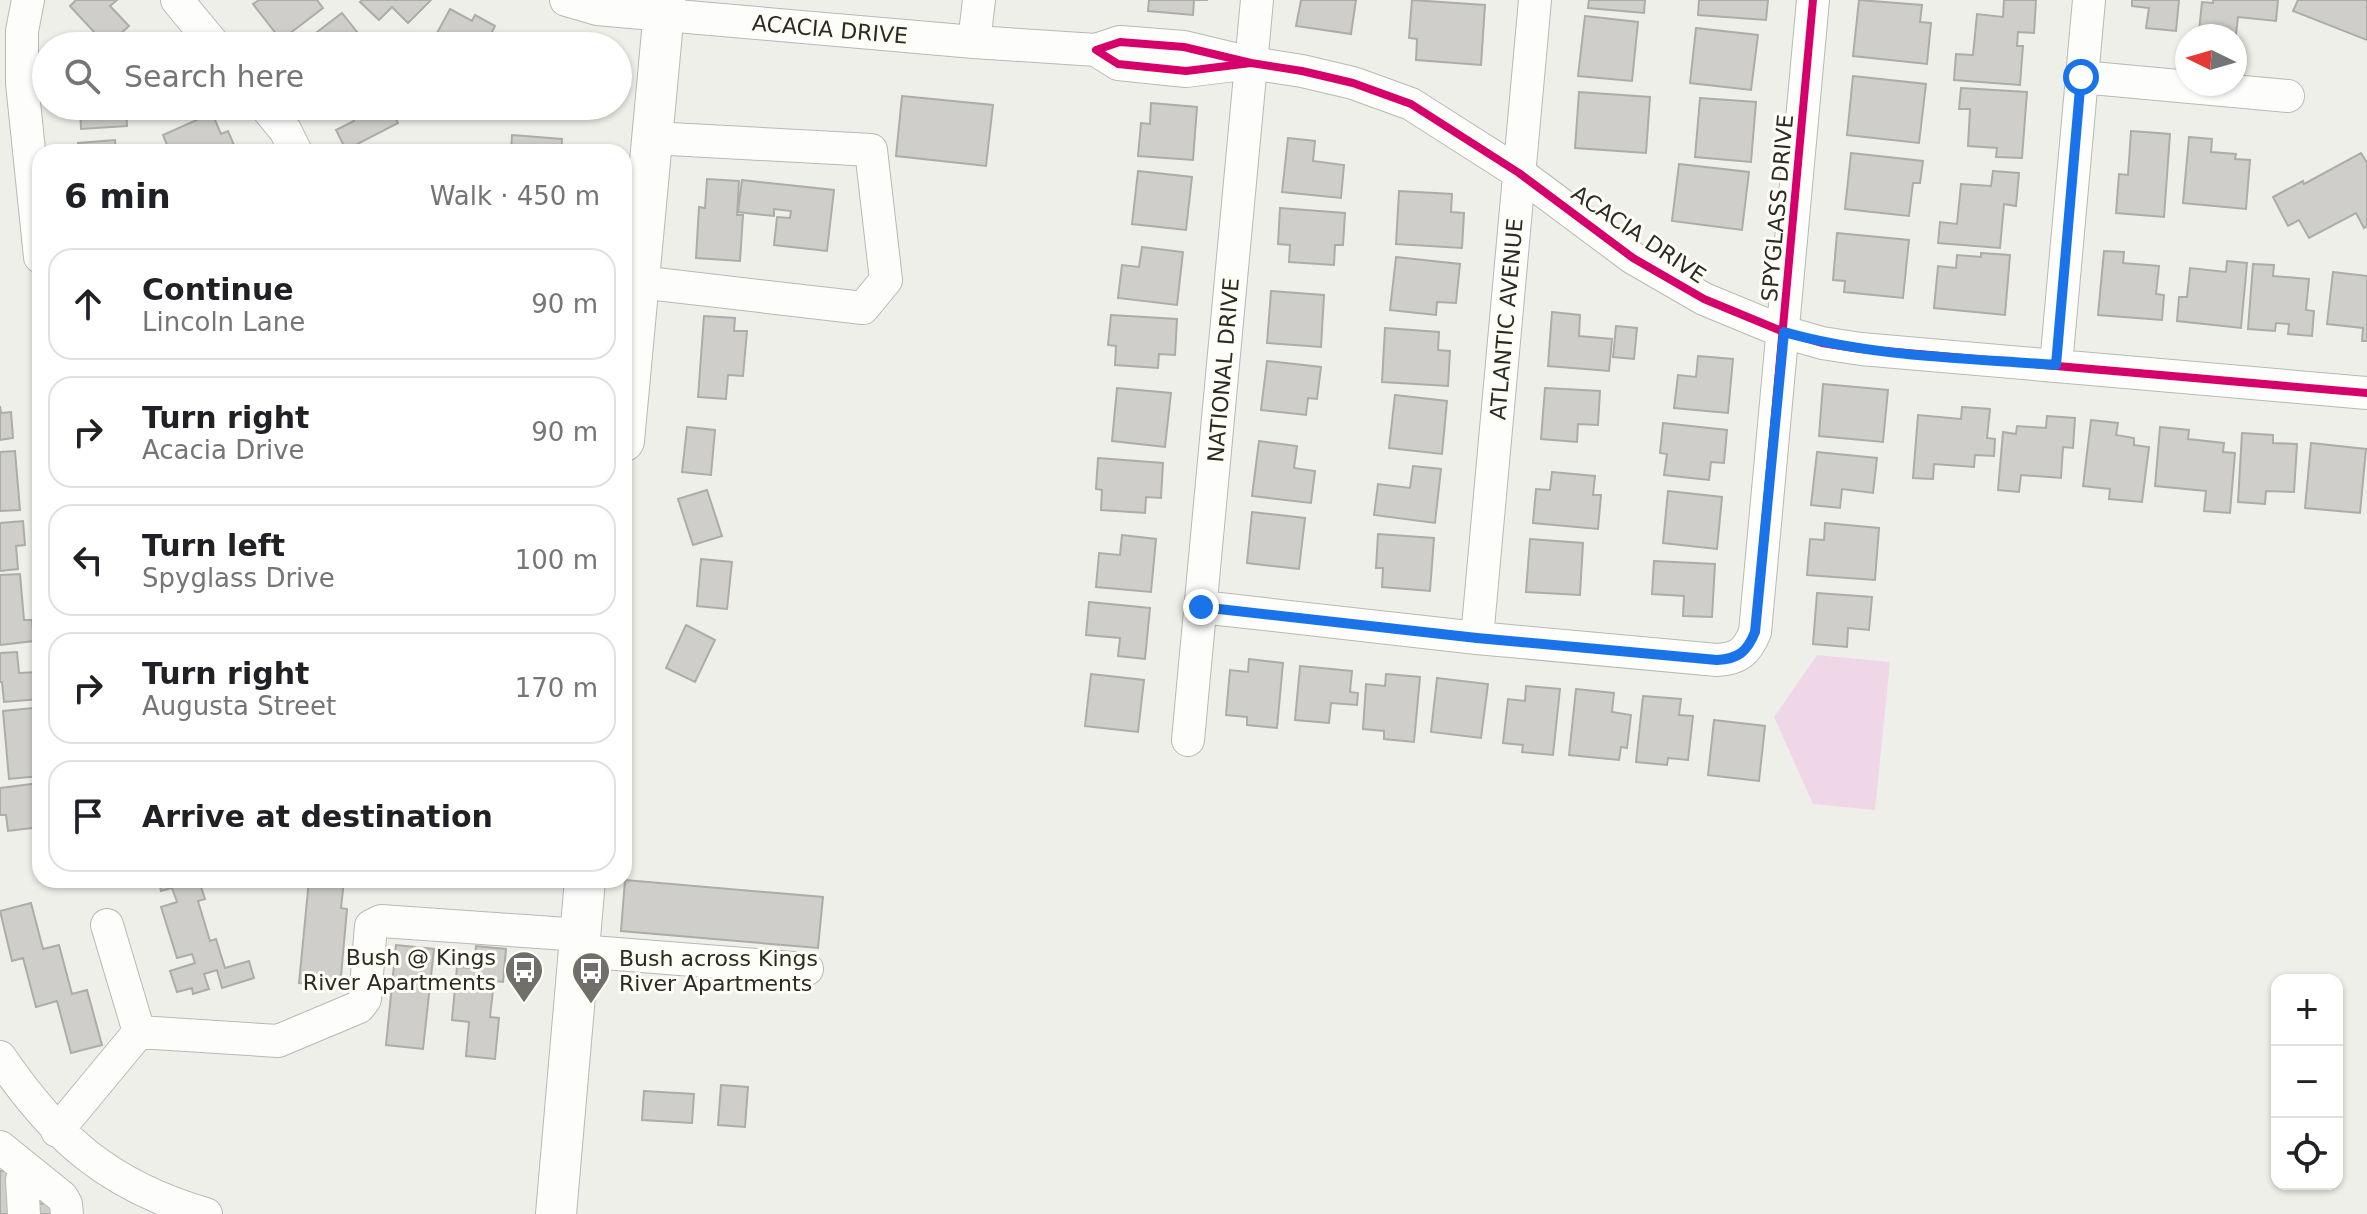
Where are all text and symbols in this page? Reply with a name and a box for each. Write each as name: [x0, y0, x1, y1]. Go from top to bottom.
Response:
street label: ACACIA DRIVE: [751, 10, 909, 49]
north arrow: [2175, 24, 2247, 96]
search box: [32, 32, 632, 120]
icon: search: [60, 54, 104, 98]
text: Search here: [124, 59, 304, 94]
route start: [2063, 59, 2099, 95]
street label: SPYGLASS DRIVE: [1757, 113, 1798, 303]
text: 6 min: [64, 176, 171, 216]
street label: ACACIA DRIVE: [1567, 180, 1710, 288]
text: Walk · 450 m: [430, 181, 600, 211]
street label: ATLANTIC AVENUE: [1485, 217, 1528, 421]
text: Continue: [142, 272, 294, 307]
street label: NATIONAL DRIVE: [1203, 277, 1244, 464]
icon: ahead: [66, 282, 110, 326]
text: 90 m: [531, 289, 598, 319]
text: Lincoln Lane: [142, 307, 305, 337]
text: Turn right: [142, 400, 309, 435]
icon: right: [66, 410, 110, 454]
text: 90 m: [531, 417, 598, 447]
text: Acacia Drive: [142, 435, 305, 465]
text: Turn left: [142, 528, 285, 563]
icon: left: [66, 538, 110, 582]
text: 100 m: [515, 545, 598, 575]
text: Spyglass Drive: [142, 563, 335, 593]
route end: [1183, 589, 1219, 625]
text: Turn right: [142, 656, 309, 691]
icon: right: [66, 666, 110, 710]
text: 170 m: [515, 673, 598, 703]
text: Augusta Street: [142, 691, 336, 721]
icon: arrive: [66, 794, 110, 838]
text: Arrive at destination: [142, 799, 493, 834]
place label: Bush @ Kings River Apartments: [303, 945, 496, 995]
place label: Bush across Kings River Apartments: [619, 946, 818, 996]
bus stop icon: Bush @ Kings River Apartments: [503, 949, 545, 1004]
bus stop icon: Bush across Kings River Apartments: [570, 950, 612, 1005]
map controls: [2271, 974, 2343, 1190]
button: +: [2271, 974, 2343, 1046]
button: −: [2271, 1046, 2343, 1118]
button: locate: [2271, 1118, 2343, 1190]

